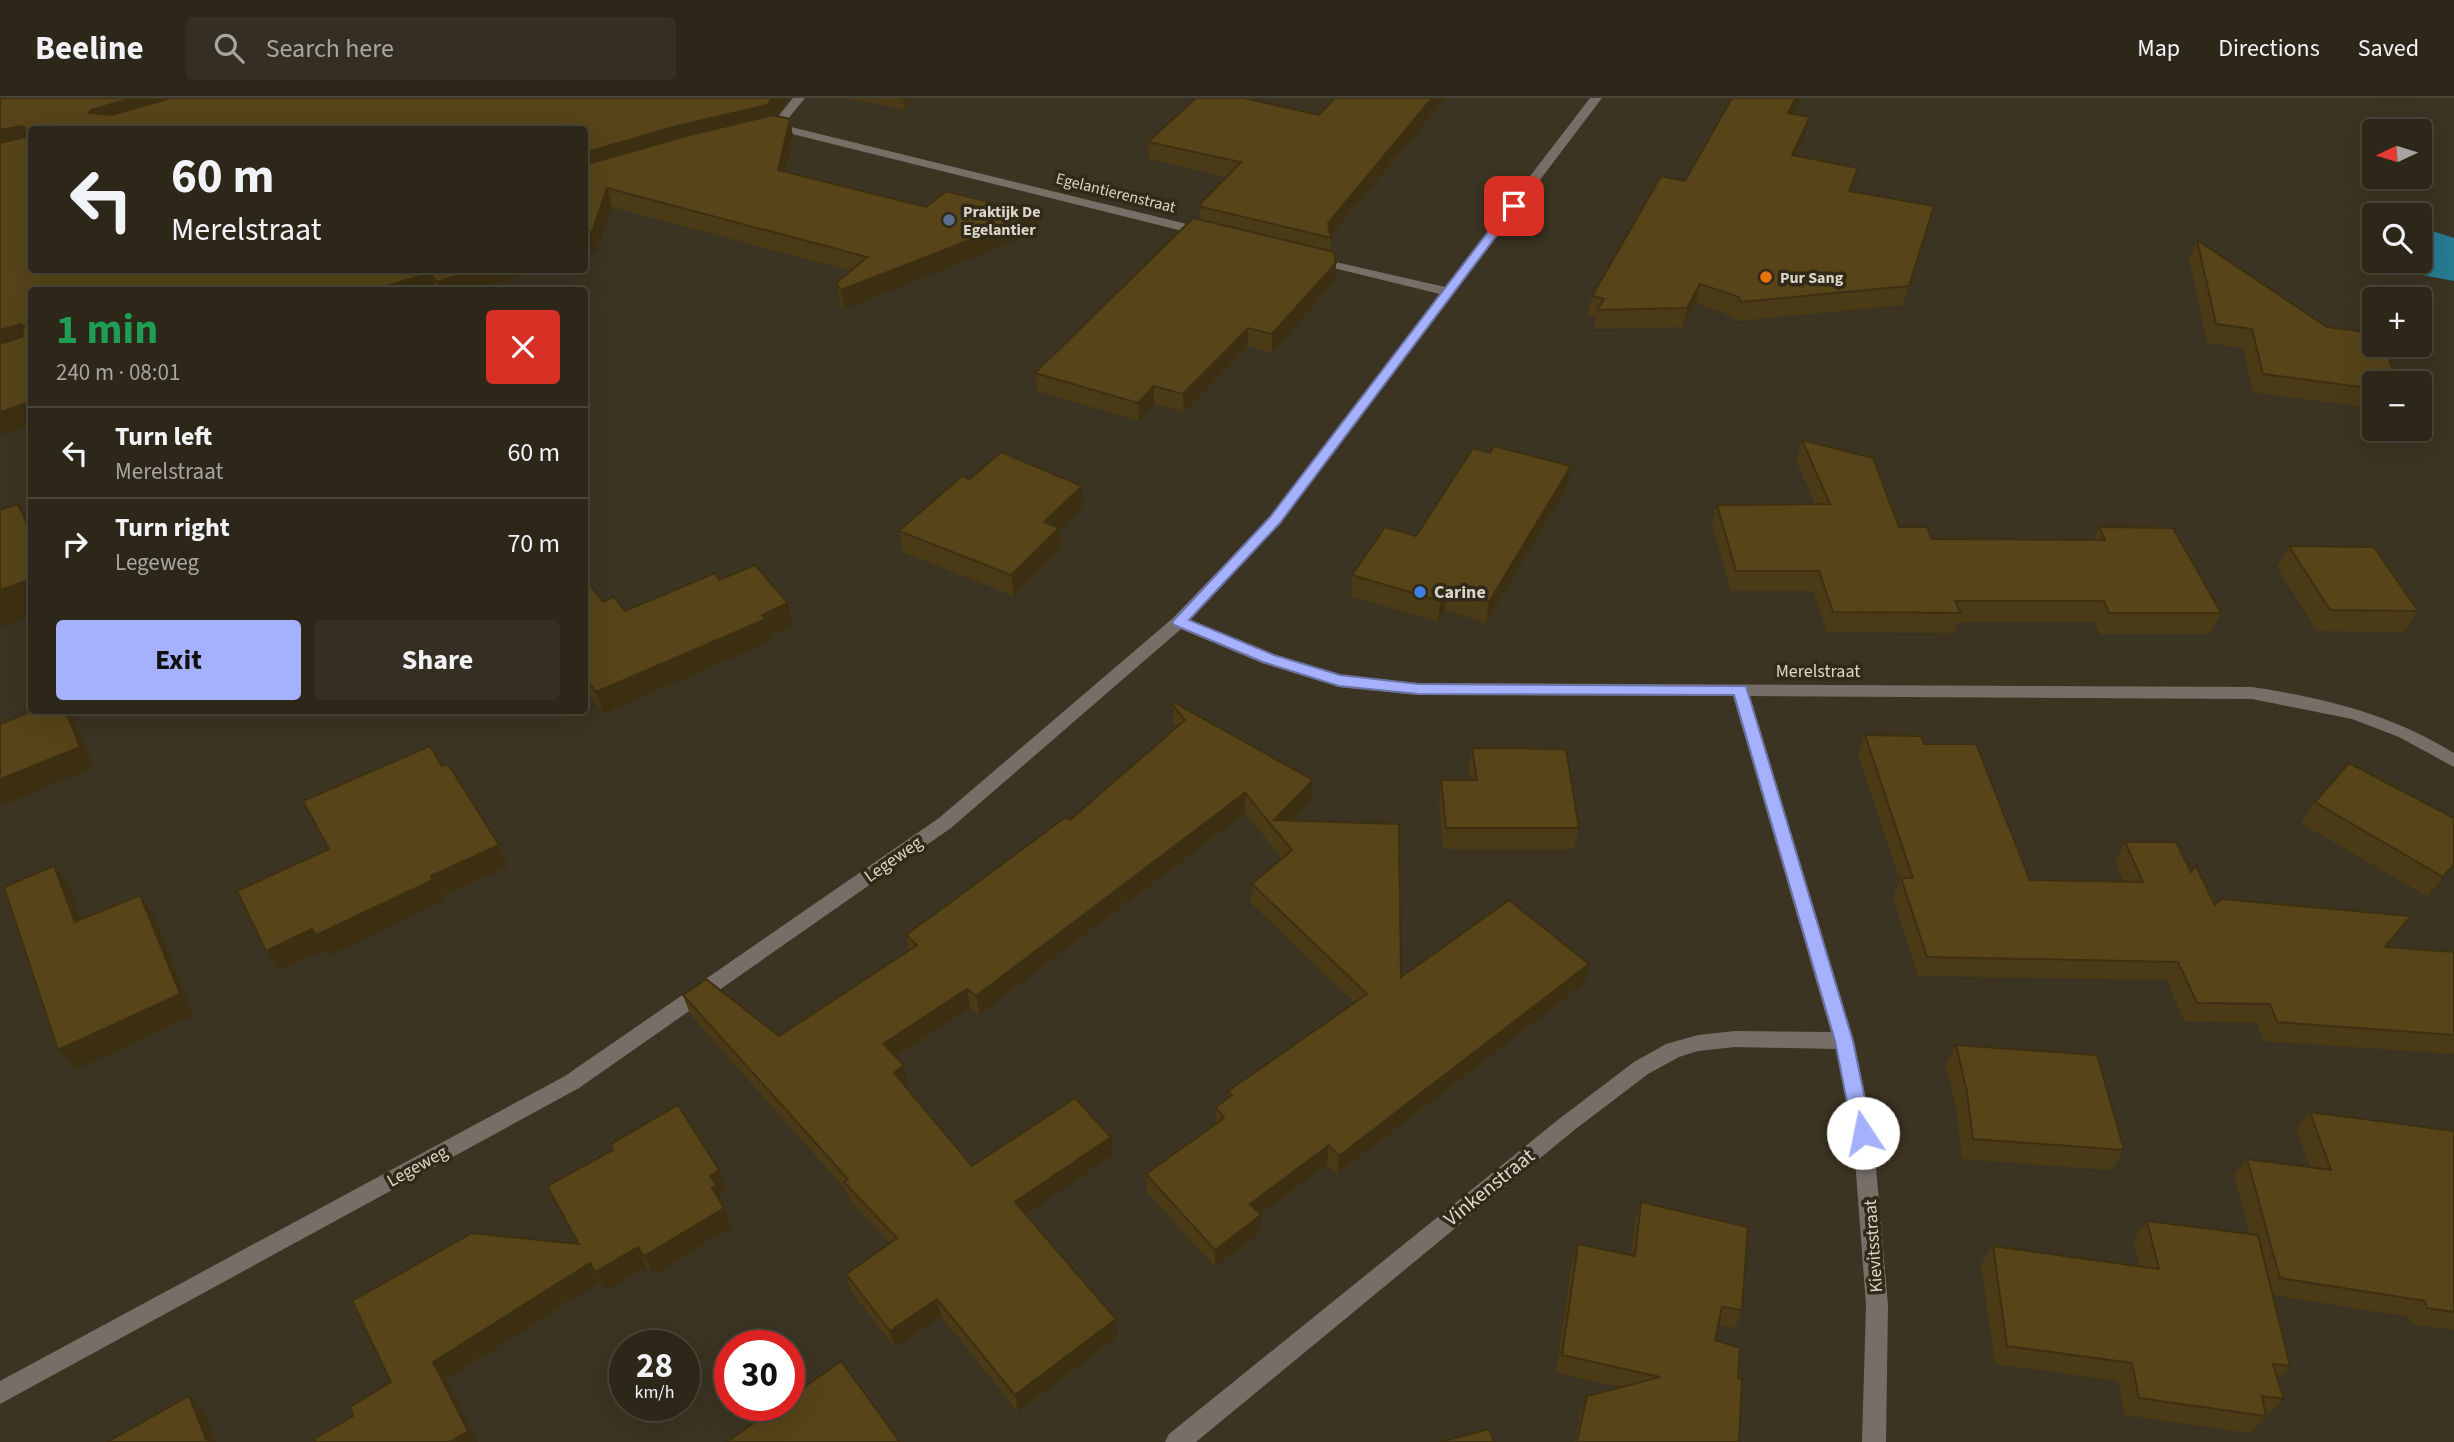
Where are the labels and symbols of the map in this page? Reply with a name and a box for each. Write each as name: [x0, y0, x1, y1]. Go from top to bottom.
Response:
north arrow: [2362, 119, 2432, 189]
street label: Egelantierenstraat: [1054, 167, 1179, 219]
pin: [1484, 176, 1544, 236]
place label: Praktijk De Egelantier: [963, 201, 1041, 241]
marker: Praktijk De Egelantier: [941, 212, 957, 228]
place label: Pur Sang: [1780, 267, 1844, 289]
marker: Pur Sang: [1758, 269, 1774, 285]
place label: Carine: [1434, 580, 1486, 605]
marker: Carine: [1412, 584, 1428, 600]
street label: Merelstraat: [1776, 659, 1860, 684]
street label: Legeweg: [859, 830, 927, 889]
position arrow: [1826, 1096, 1900, 1170]
street label: Legeweg: [382, 1140, 452, 1193]
street label: Vinkenstraat: [1437, 1141, 1541, 1233]
street label: Kievitsstraat: [1858, 1199, 1889, 1293]
speed limit sign: 30: [714, 1330, 805, 1421]

